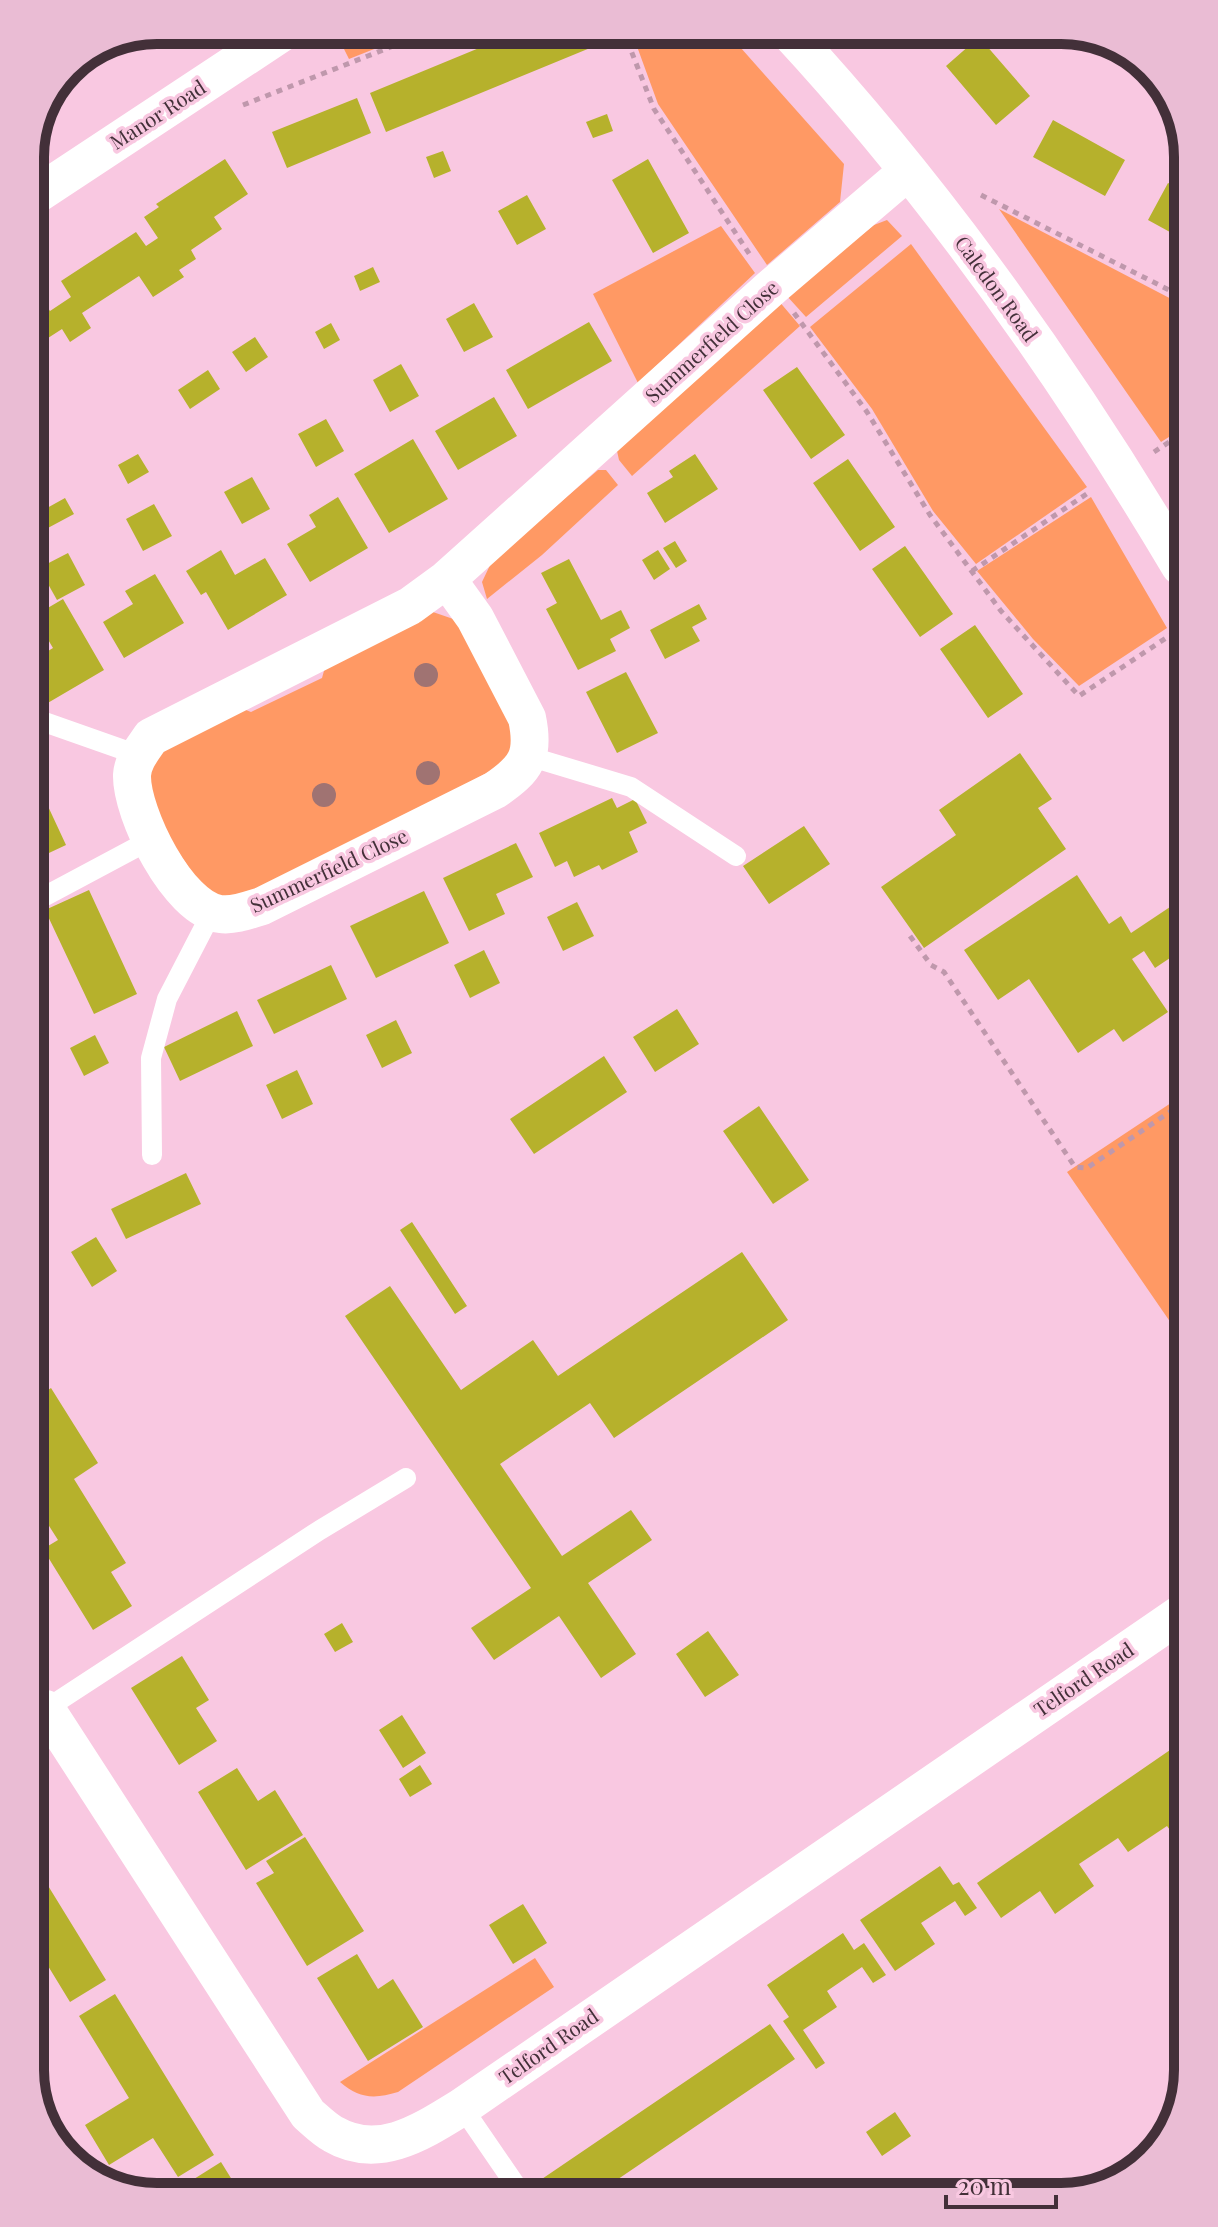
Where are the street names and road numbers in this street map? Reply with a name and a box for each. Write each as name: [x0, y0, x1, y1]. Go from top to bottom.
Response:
street label: Manor Road: [104, 72, 211, 155]
street label: Caledon Road: [950, 230, 1045, 347]
street label: Summerfield Close: [638, 274, 784, 408]
street label: Summerfield Close: [245, 821, 411, 918]
street label: Telford Road: [1028, 1635, 1139, 1722]
street label: Telford Road: [493, 2001, 603, 2090]

